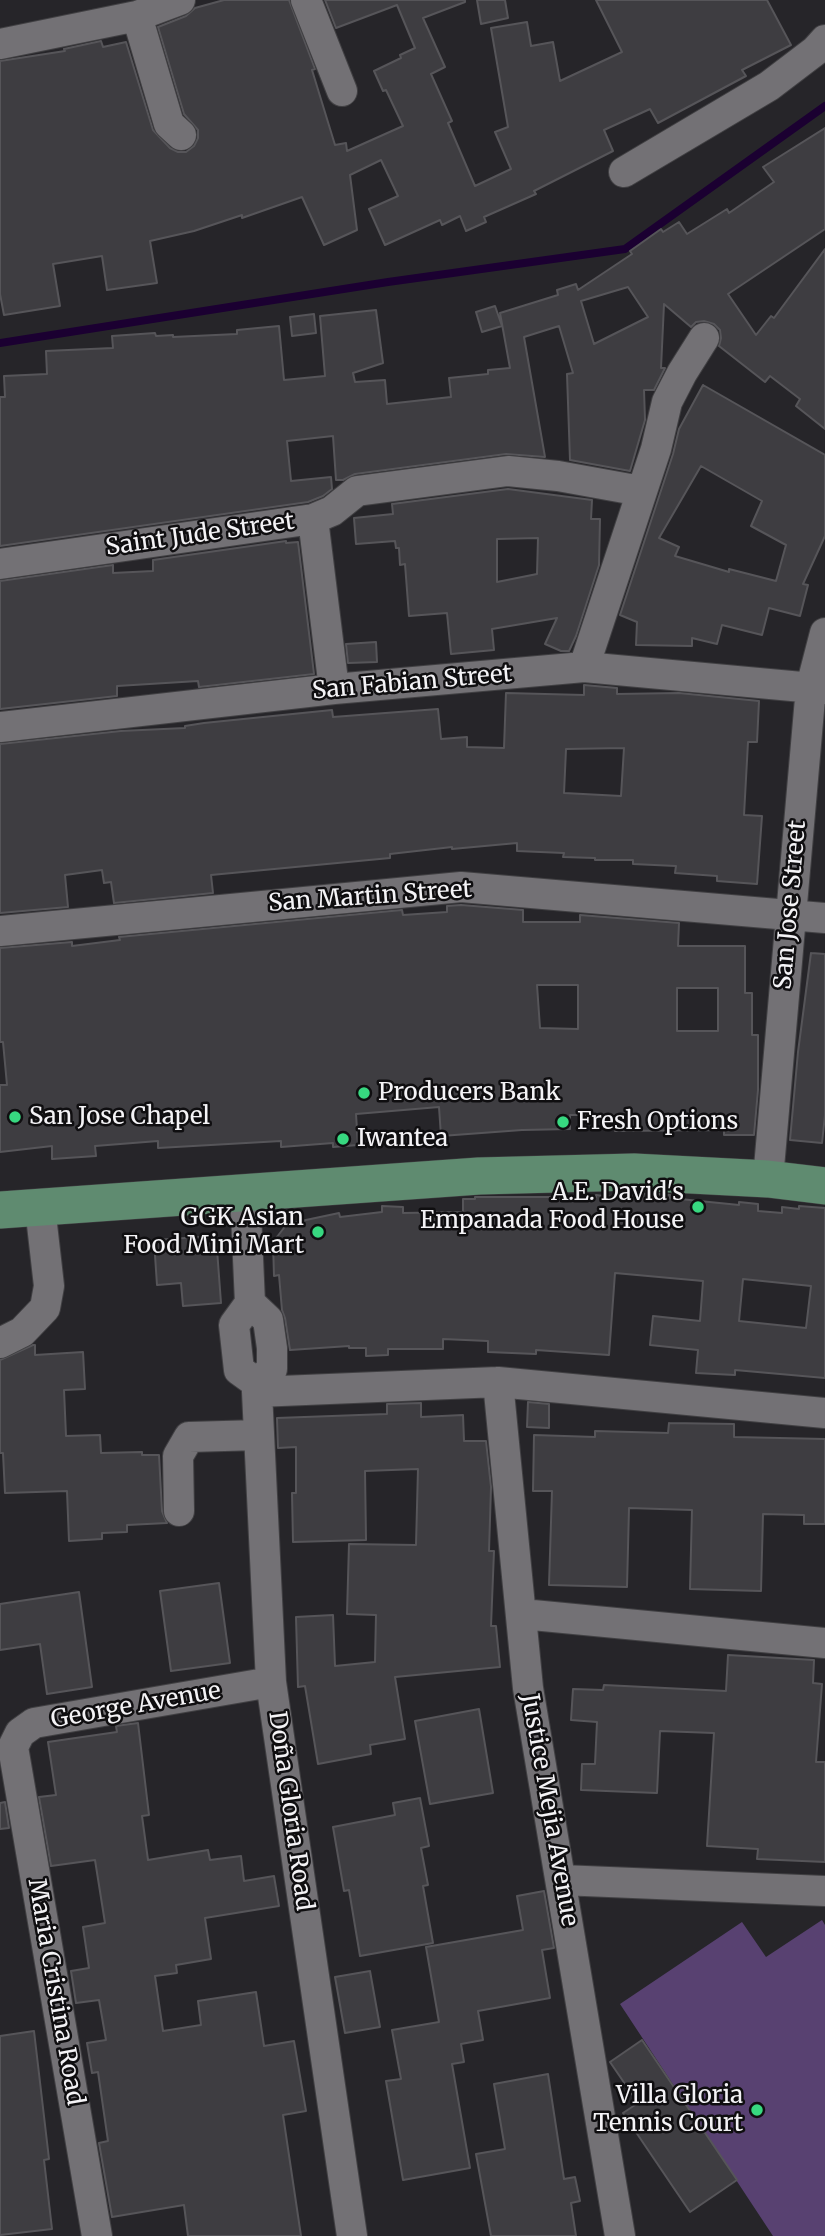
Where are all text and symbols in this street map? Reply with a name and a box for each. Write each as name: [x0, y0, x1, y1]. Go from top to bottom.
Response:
street label: Saint Jude Street: [104, 507, 296, 563]
street label: San Fabian Street: [311, 660, 513, 706]
street label: San Jose Street: [769, 819, 813, 991]
street label: San Martin Street: [267, 876, 473, 918]
place label: Producers Bank: [378, 1079, 560, 1107]
marker: Producers Bank: [356, 1085, 372, 1101]
place label: San Jose Chapel: [29, 1103, 210, 1131]
place label: Fresh Options: [577, 1108, 738, 1136]
marker: San Jose Chapel: [7, 1109, 23, 1125]
marker: Fresh Options: [555, 1114, 571, 1130]
place label: Iwantea: [357, 1125, 448, 1153]
marker: Iwantea: [335, 1131, 351, 1147]
place label: A.E. David's Empanada Food House: [420, 1179, 684, 1235]
marker: A.E. David's Empanada Food House: [690, 1199, 706, 1215]
place label: GGK Asian Food Mini Mart: [123, 1204, 304, 1260]
marker: GGK Asian Food Mini Mart: [310, 1224, 326, 1240]
street label: George Avenue: [49, 1677, 223, 1735]
street label: Justice Mejia Avenue: [514, 1691, 584, 1929]
street label: Doña Gloria Road: [262, 1709, 318, 1913]
street label: Maria Cristina Road: [21, 1876, 89, 2108]
place label: Villa Gloria Tennis Court: [593, 2082, 743, 2138]
marker: Villa Gloria Tennis Court: [749, 2102, 765, 2118]

